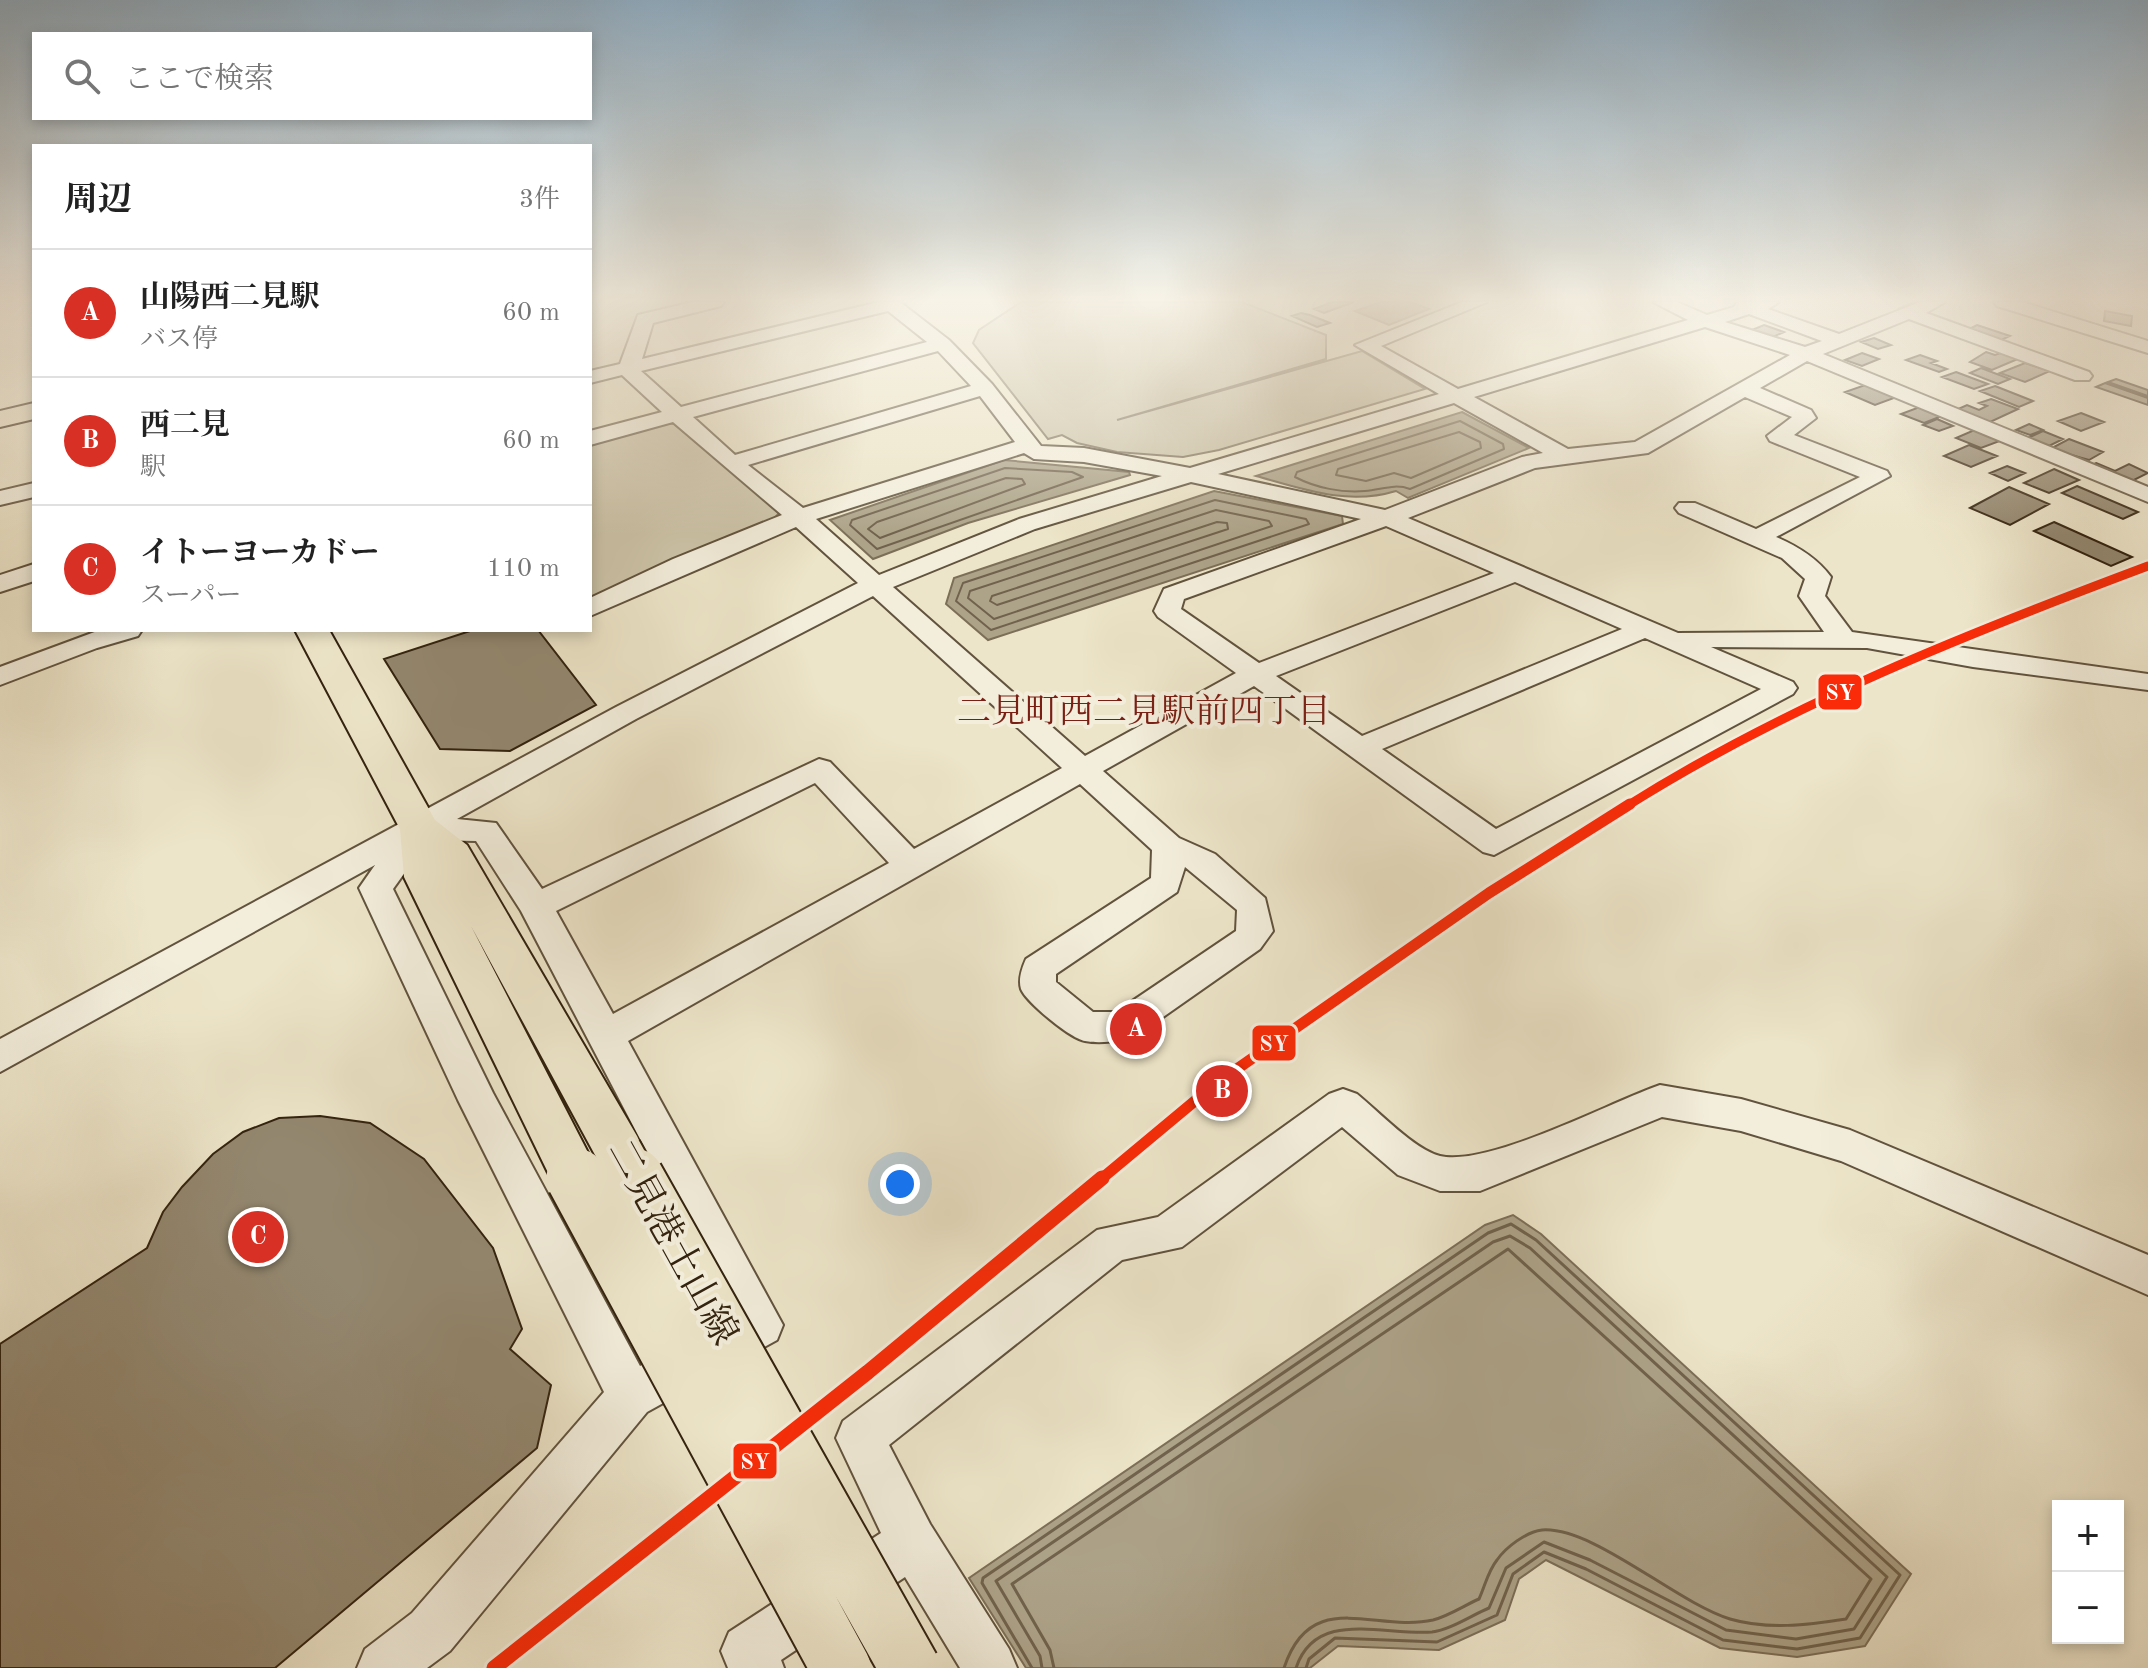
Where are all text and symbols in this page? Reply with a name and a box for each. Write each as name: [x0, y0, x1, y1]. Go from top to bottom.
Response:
search box: [32, 32, 592, 120]
icon: search: [60, 54, 104, 98]
text: ここで検索: [124, 65, 274, 95]
text: 周辺: [64, 184, 132, 218]
text: 3件: [519, 187, 560, 213]
text: 山陽西二見駅: [140, 283, 320, 313]
text: A: [80, 300, 100, 326]
text: 60 m: [502, 300, 560, 326]
text: バス停: [140, 327, 218, 353]
text: 西二見: [140, 411, 230, 441]
text: B: [81, 428, 99, 454]
text: 60 m: [502, 428, 560, 454]
text: 駅: [140, 455, 166, 481]
text: イトーヨーカドー: [140, 539, 379, 569]
text: C: [81, 556, 99, 582]
text: 110 m: [487, 556, 560, 582]
text: スーパー: [140, 583, 241, 609]
line badge: SY: [1817, 673, 1863, 711]
text: SY: [1825, 683, 1855, 705]
district label: 二見町西二見駅前四丁目: [957, 693, 1331, 730]
pin: A: [1110, 999, 1162, 1059]
line badge: SY: [1251, 1024, 1297, 1062]
text: SY: [1259, 1034, 1289, 1056]
pin: B: [1196, 1061, 1248, 1121]
street label: 二見港土山線: [599, 1132, 746, 1352]
your location: [880, 1164, 920, 1204]
pin: C: [232, 1207, 284, 1267]
line badge: SY: [732, 1442, 778, 1480]
text: SY: [740, 1452, 770, 1474]
map controls: [2052, 1500, 2124, 1644]
button: +: [2052, 1500, 2124, 1572]
button: −: [2052, 1572, 2124, 1644]

